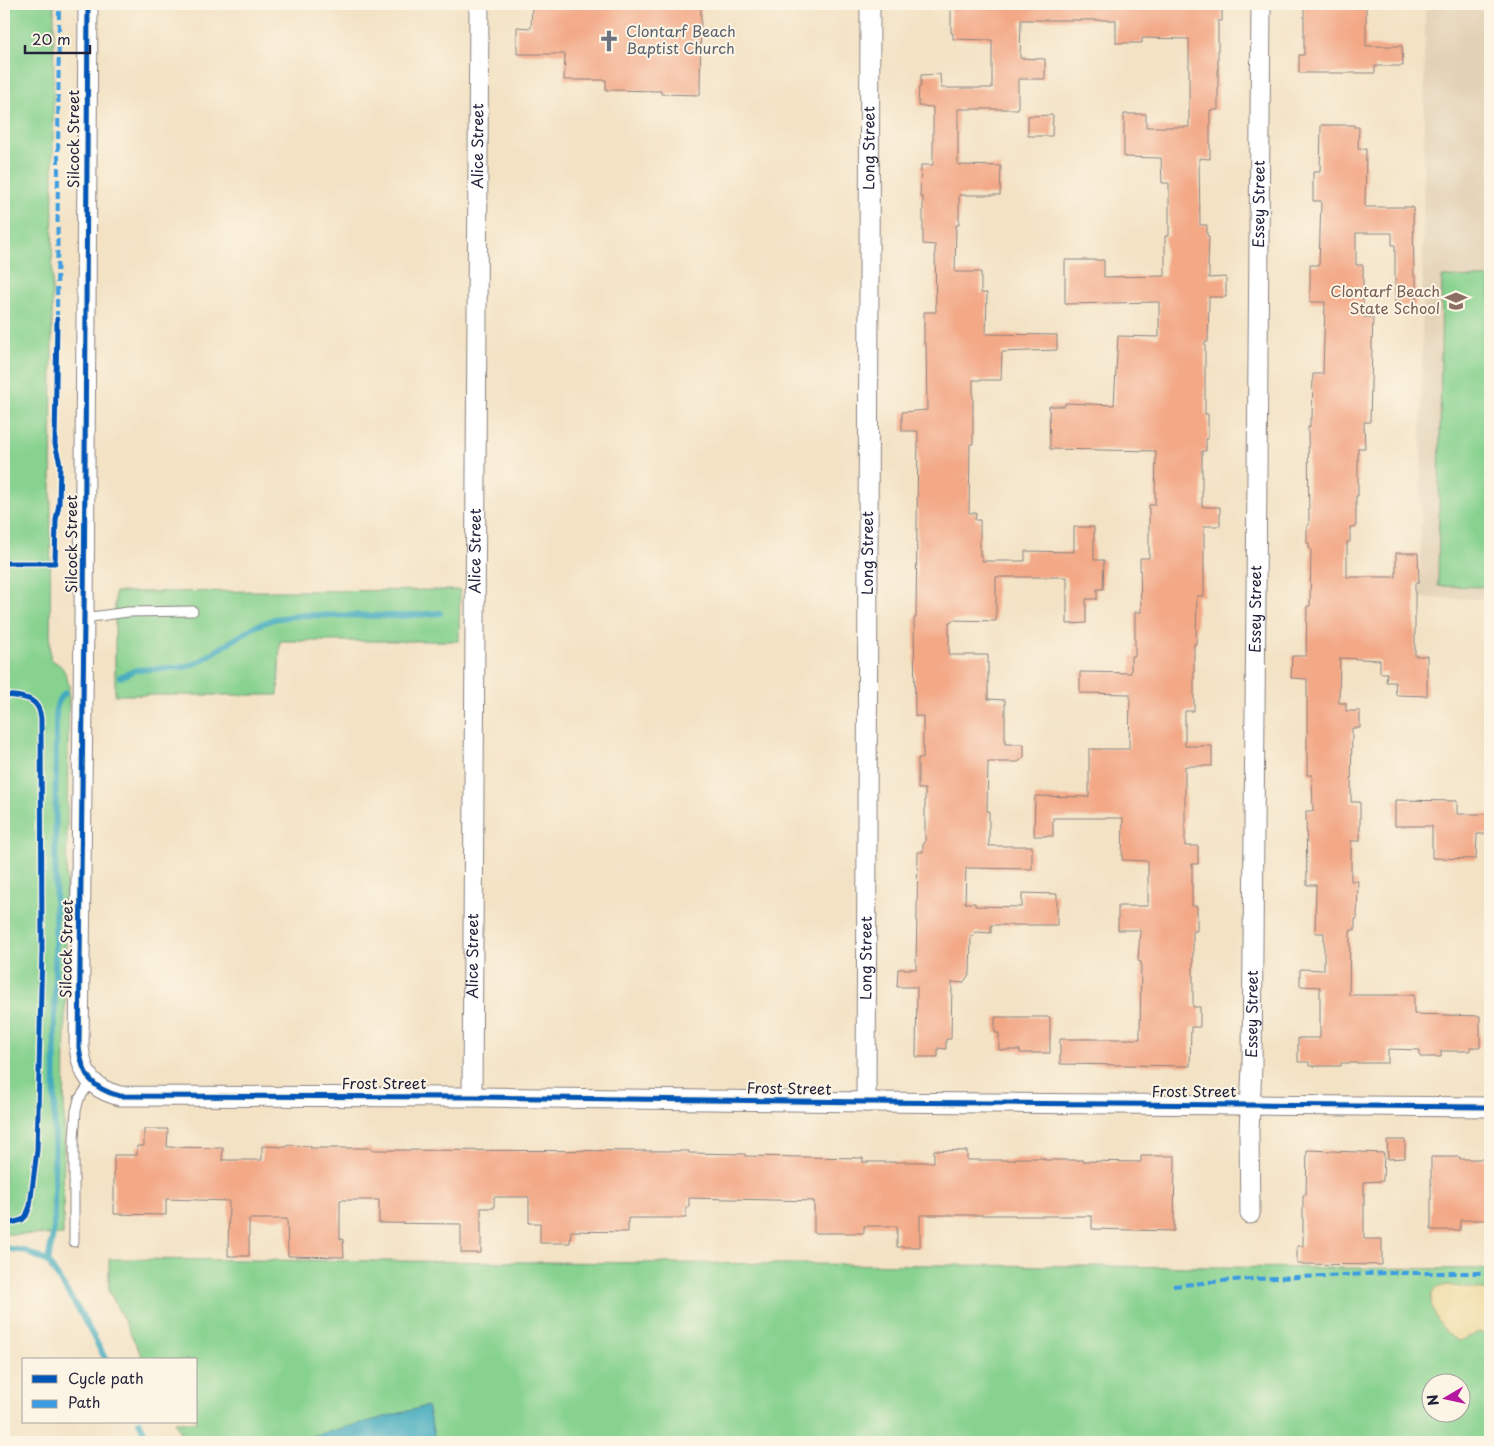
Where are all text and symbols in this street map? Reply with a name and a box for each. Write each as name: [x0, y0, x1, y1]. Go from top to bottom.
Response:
place label: Clontarf Beach Baptist Church: [626, 19, 736, 59]
scale bar: [25, 22, 90, 54]
text: 20 m: [32, 27, 71, 50]
church icon: Clontarf Beach Baptist Church: [596, 28, 622, 54]
street label: Silcock Street: [61, 90, 84, 188]
street label: Alice Street: [465, 103, 488, 189]
street label: Long Street: [856, 106, 880, 190]
street label: Essey Street: [1246, 160, 1270, 248]
place label: Clontarf Beach State School: [1330, 279, 1440, 319]
school or university icon: Clontarf Beach State School: [1443, 288, 1469, 314]
street label: Silcock Street: [59, 495, 82, 593]
street label: Alice Street: [462, 508, 486, 594]
street label: Long Street: [855, 511, 878, 595]
street label: Essey Street: [1243, 565, 1266, 653]
street label: Silcock Street: [53, 899, 78, 998]
street label: Alice Street: [460, 913, 483, 999]
street label: Long Street: [853, 916, 877, 1000]
street label: Essey Street: [1239, 970, 1263, 1058]
street label: Frost Street: [342, 1071, 426, 1094]
street label: Frost Street: [746, 1075, 832, 1100]
street label: Frost Street: [1152, 1079, 1236, 1102]
legend: [22, 1358, 198, 1424]
text: Cycle path: [68, 1366, 144, 1389]
north arrow: [1422, 1374, 1472, 1424]
text: Path: [68, 1390, 100, 1413]
text: N: [1421, 1393, 1444, 1407]

